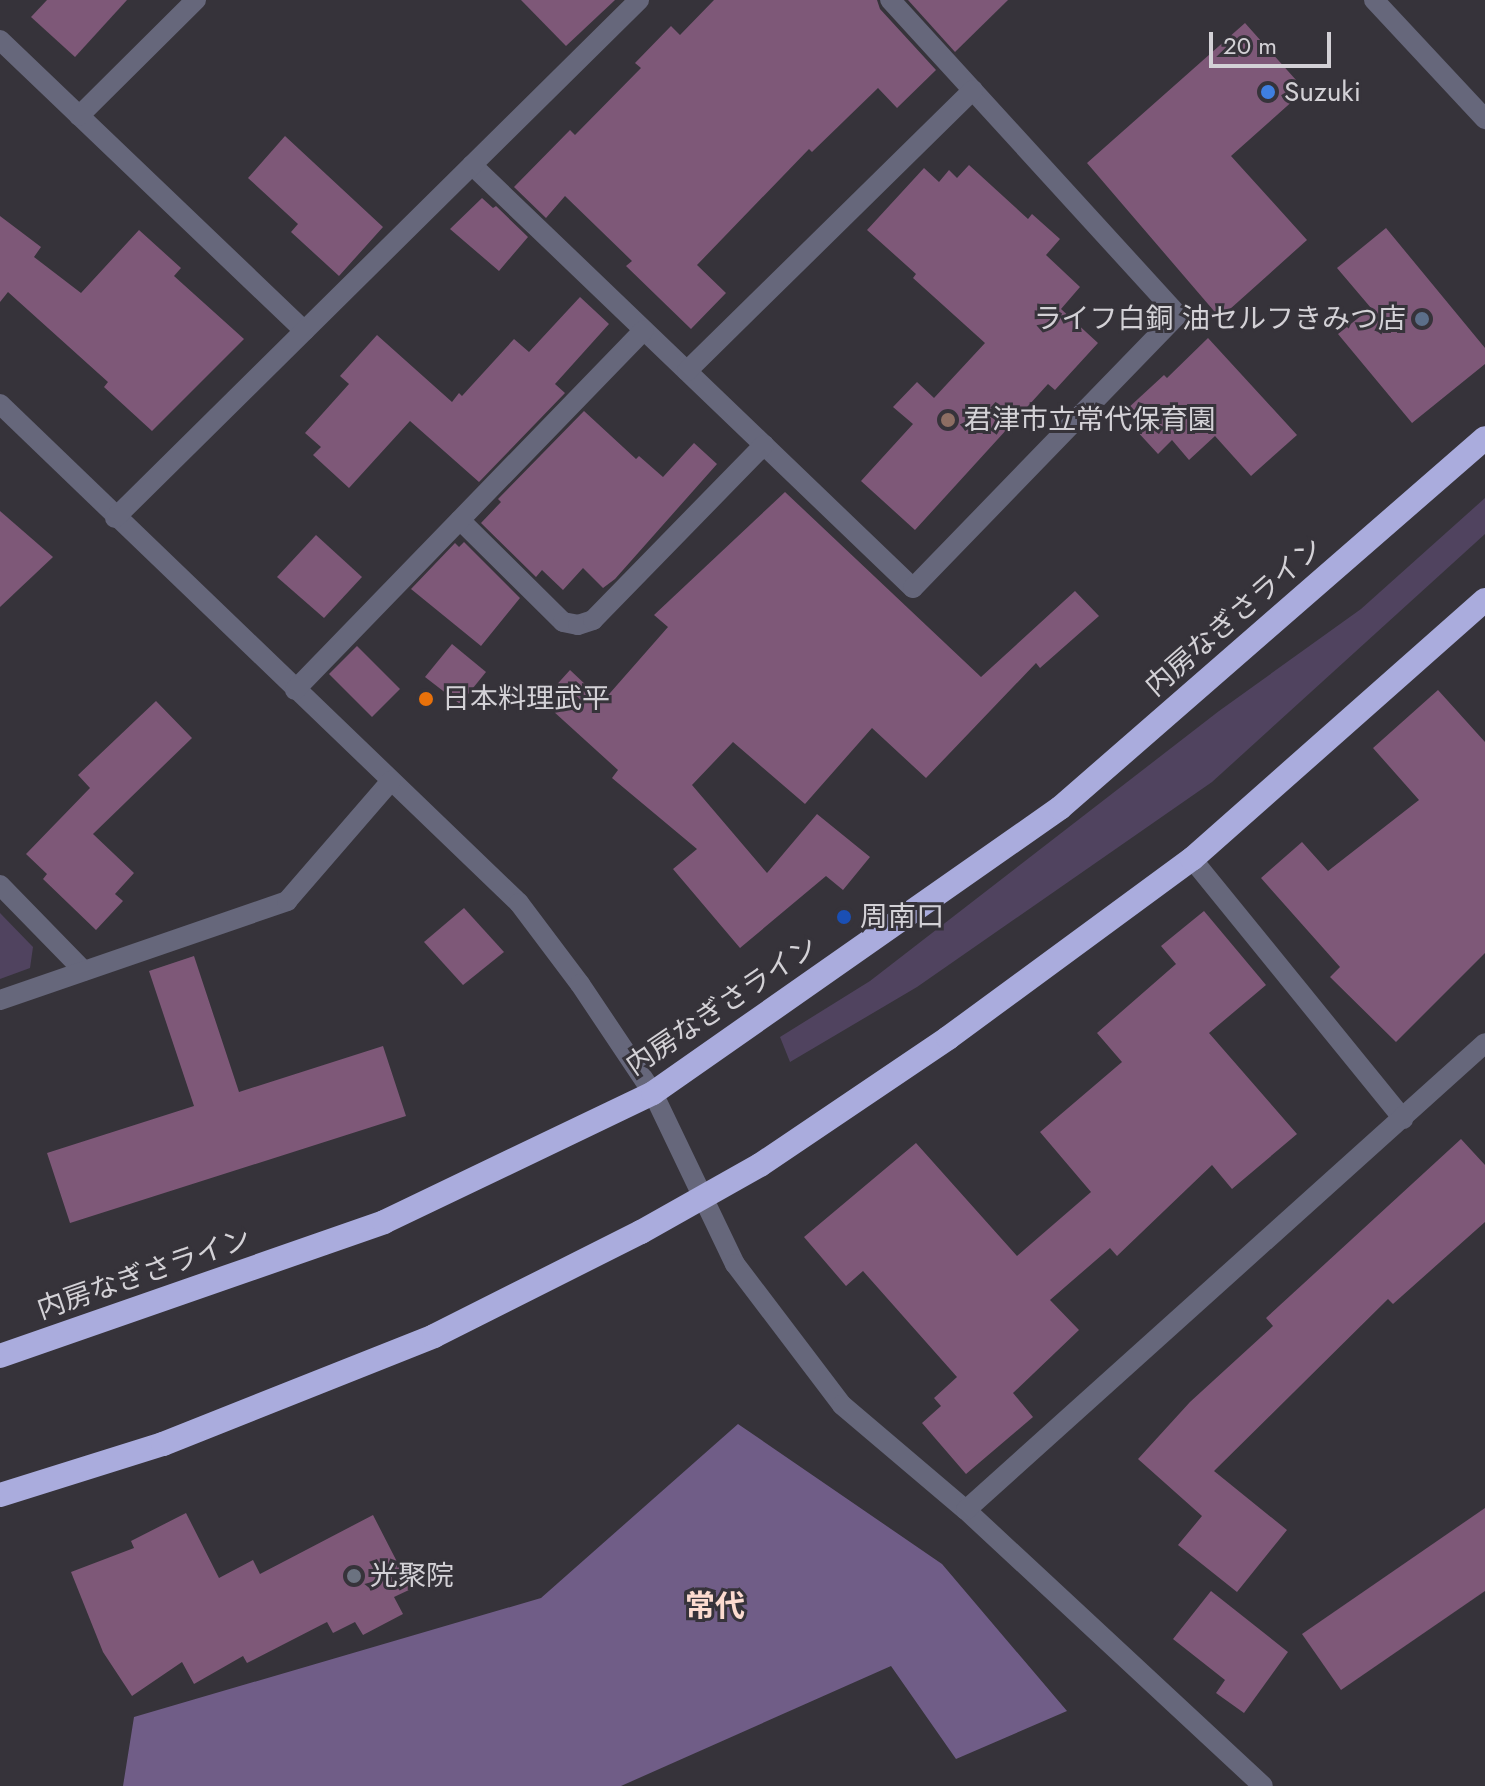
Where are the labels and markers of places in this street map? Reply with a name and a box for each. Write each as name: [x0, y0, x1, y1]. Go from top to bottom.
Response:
place label: Suzuki: [1284, 75, 1361, 109]
marker: Suzuki: [1259, 83, 1277, 101]
place label: ライフ白銅 油セルフきみつ店: [1034, 302, 1406, 336]
marker: ライフ白銅 油セルフきみつ店: [1413, 310, 1431, 328]
place label: 君津市立常代保育園: [964, 403, 1216, 437]
marker: 君津市立常代保育園: [939, 411, 957, 429]
place label: 日本料理武平: [442, 682, 610, 716]
marker: 日本料理武平: [417, 690, 435, 708]
place label: 周南口: [860, 900, 944, 934]
marker: 周南口: [835, 908, 853, 926]
place label: 光聚院: [370, 1559, 454, 1593]
marker: 光聚院: [345, 1567, 363, 1585]

